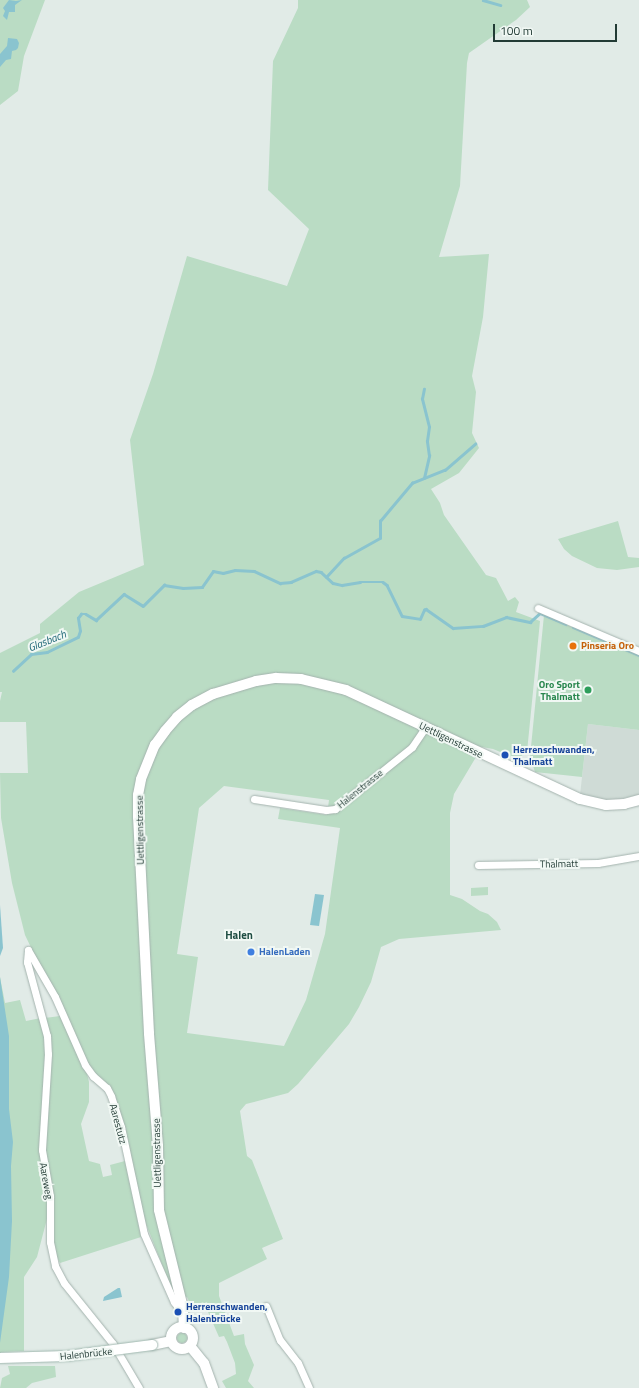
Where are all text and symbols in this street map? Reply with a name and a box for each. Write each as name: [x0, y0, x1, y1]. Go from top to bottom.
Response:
scale bar: [495, 16, 619, 42]
text: 100 m: [500, 21, 533, 40]
water label: Glasbach: [26, 627, 68, 655]
place label: Pinseria Oro: [581, 640, 634, 652]
marker: Pinseria Oro: [568, 641, 578, 651]
place label: Oro Sport Thalmatt: [539, 678, 580, 702]
marker: Oro Sport Thalmatt: [583, 685, 593, 695]
street label: Uettligenstrasse: [417, 719, 485, 761]
place label: Herrenschwanden, Thalmatt: [513, 743, 595, 766]
marker: Herrenschwanden, Thalmatt: [500, 750, 510, 760]
street label: Halenstrasse: [335, 767, 385, 811]
street label: Uettligenstrasse: [133, 795, 147, 865]
street label: Thalmatt: [540, 858, 578, 870]
district label: Halen: [225, 928, 253, 942]
place label: HalenLaden: [259, 946, 310, 958]
marker: HalenLaden: [246, 947, 256, 957]
street label: Aarestutz: [107, 1103, 129, 1145]
street label: Uettligenstrasse: [150, 1118, 164, 1188]
street label: Aareweg: [37, 1162, 55, 1200]
place label: Herrenschwanden, Halenbrücke: [186, 1300, 268, 1324]
marker: Herrenschwanden, Halenbrücke: [173, 1307, 183, 1317]
street label: Halenbrücke: [59, 1345, 113, 1363]

